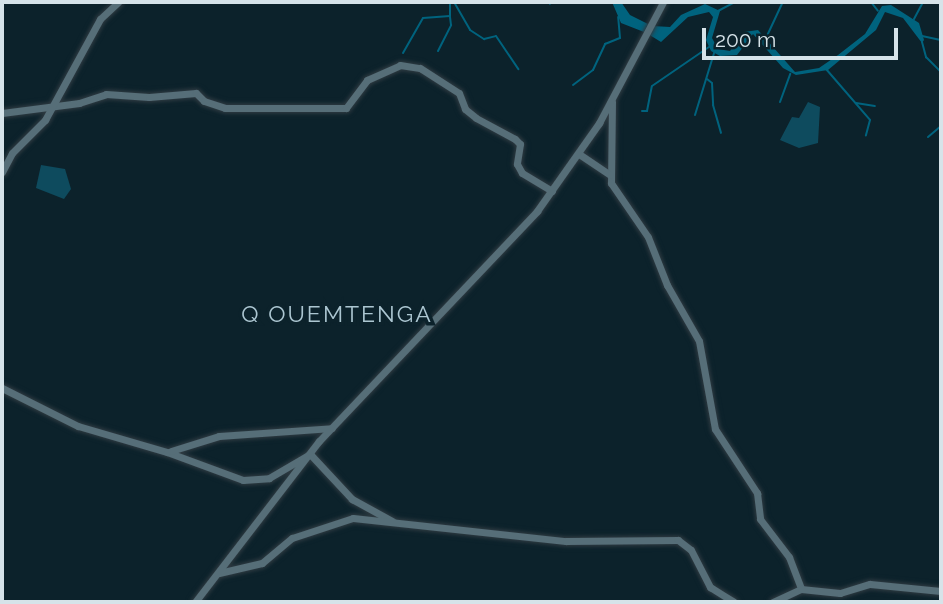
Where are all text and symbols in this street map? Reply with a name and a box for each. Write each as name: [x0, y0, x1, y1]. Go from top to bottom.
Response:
scale bar: [705, 14, 901, 58]
text: 200 m: [715, 27, 776, 52]
district label: Q OUEMTENGA: [243, 300, 431, 328]

